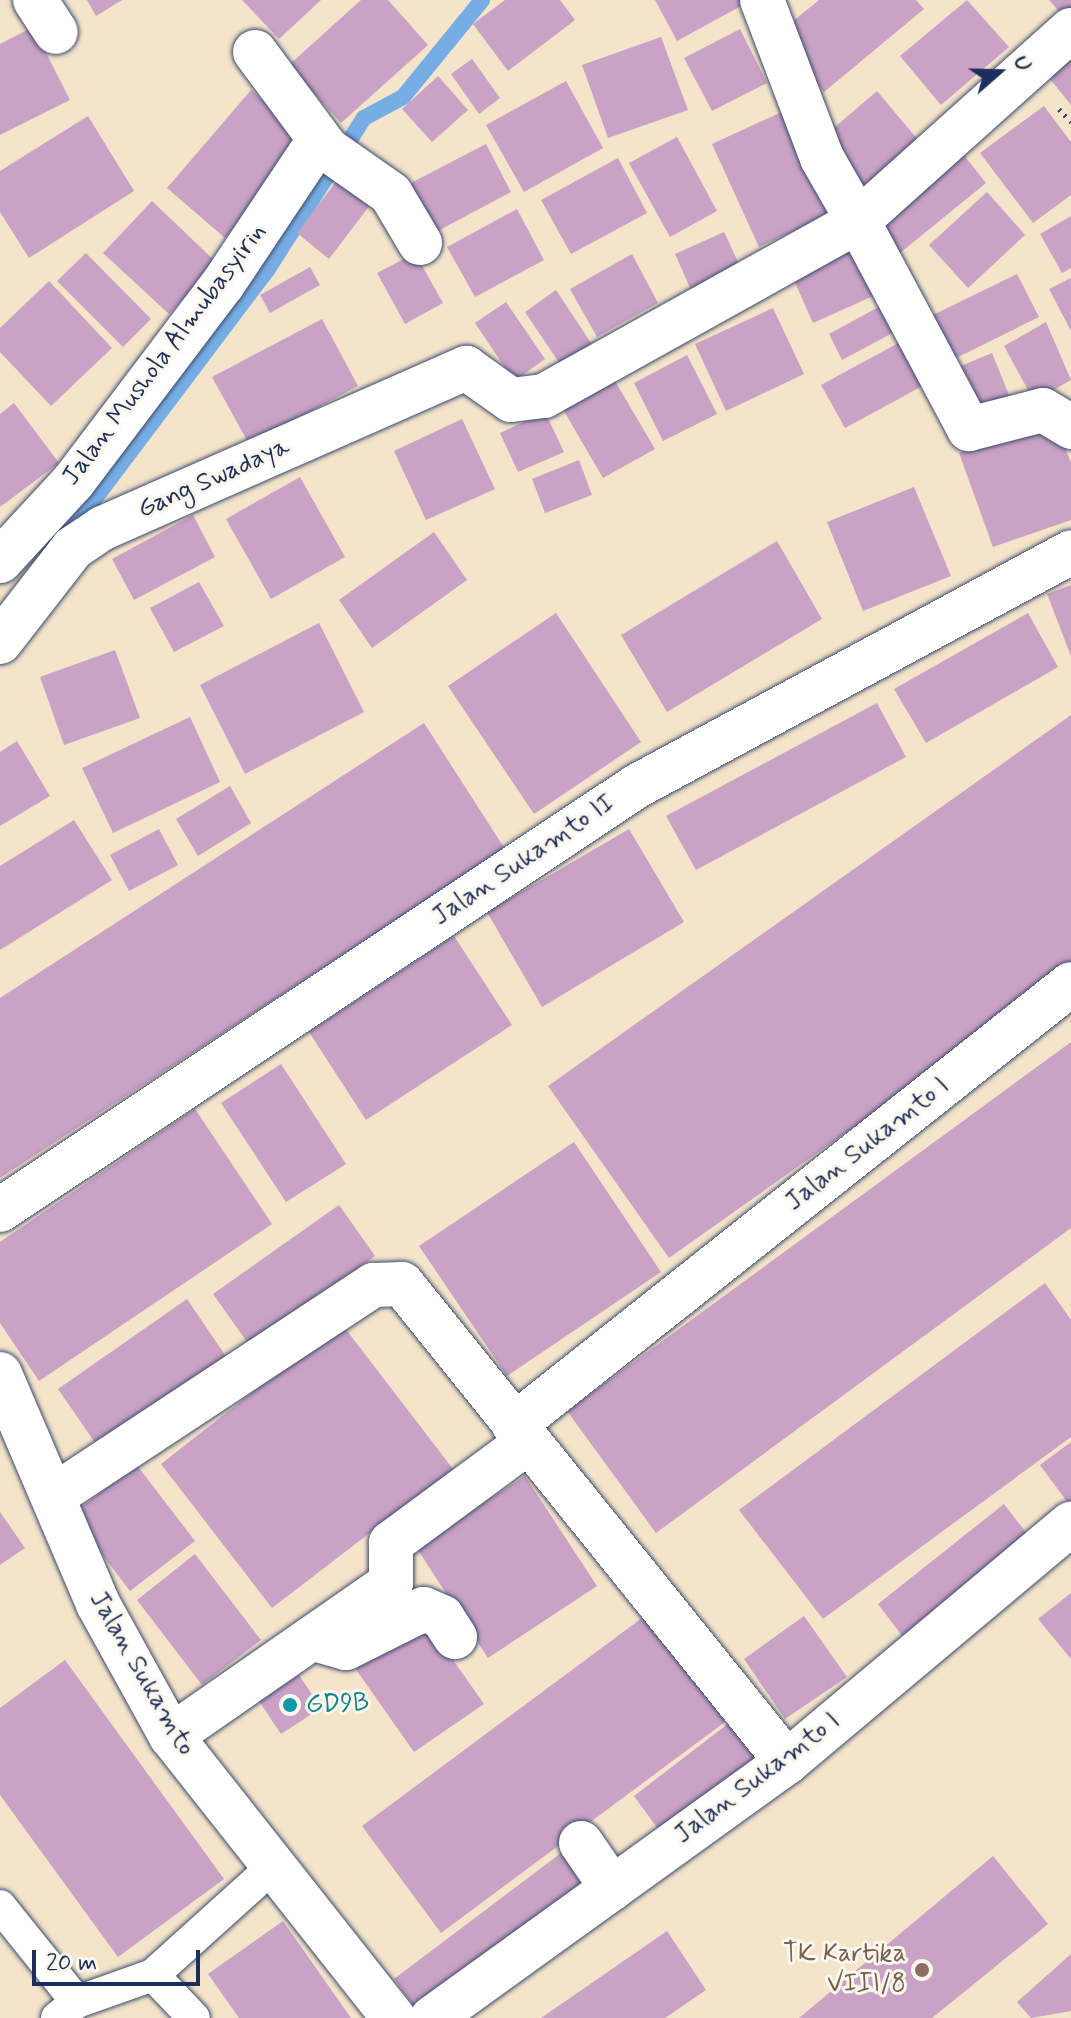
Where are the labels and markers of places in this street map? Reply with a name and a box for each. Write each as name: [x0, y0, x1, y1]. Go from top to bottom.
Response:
place label: GD9B: [306, 1689, 369, 1721]
marker: GD9B: [281, 1696, 299, 1714]
place label: TK Kartika VIII/8: [780, 1939, 906, 2000]
marker: TK Kartika VIII/8: [913, 1961, 931, 1979]

